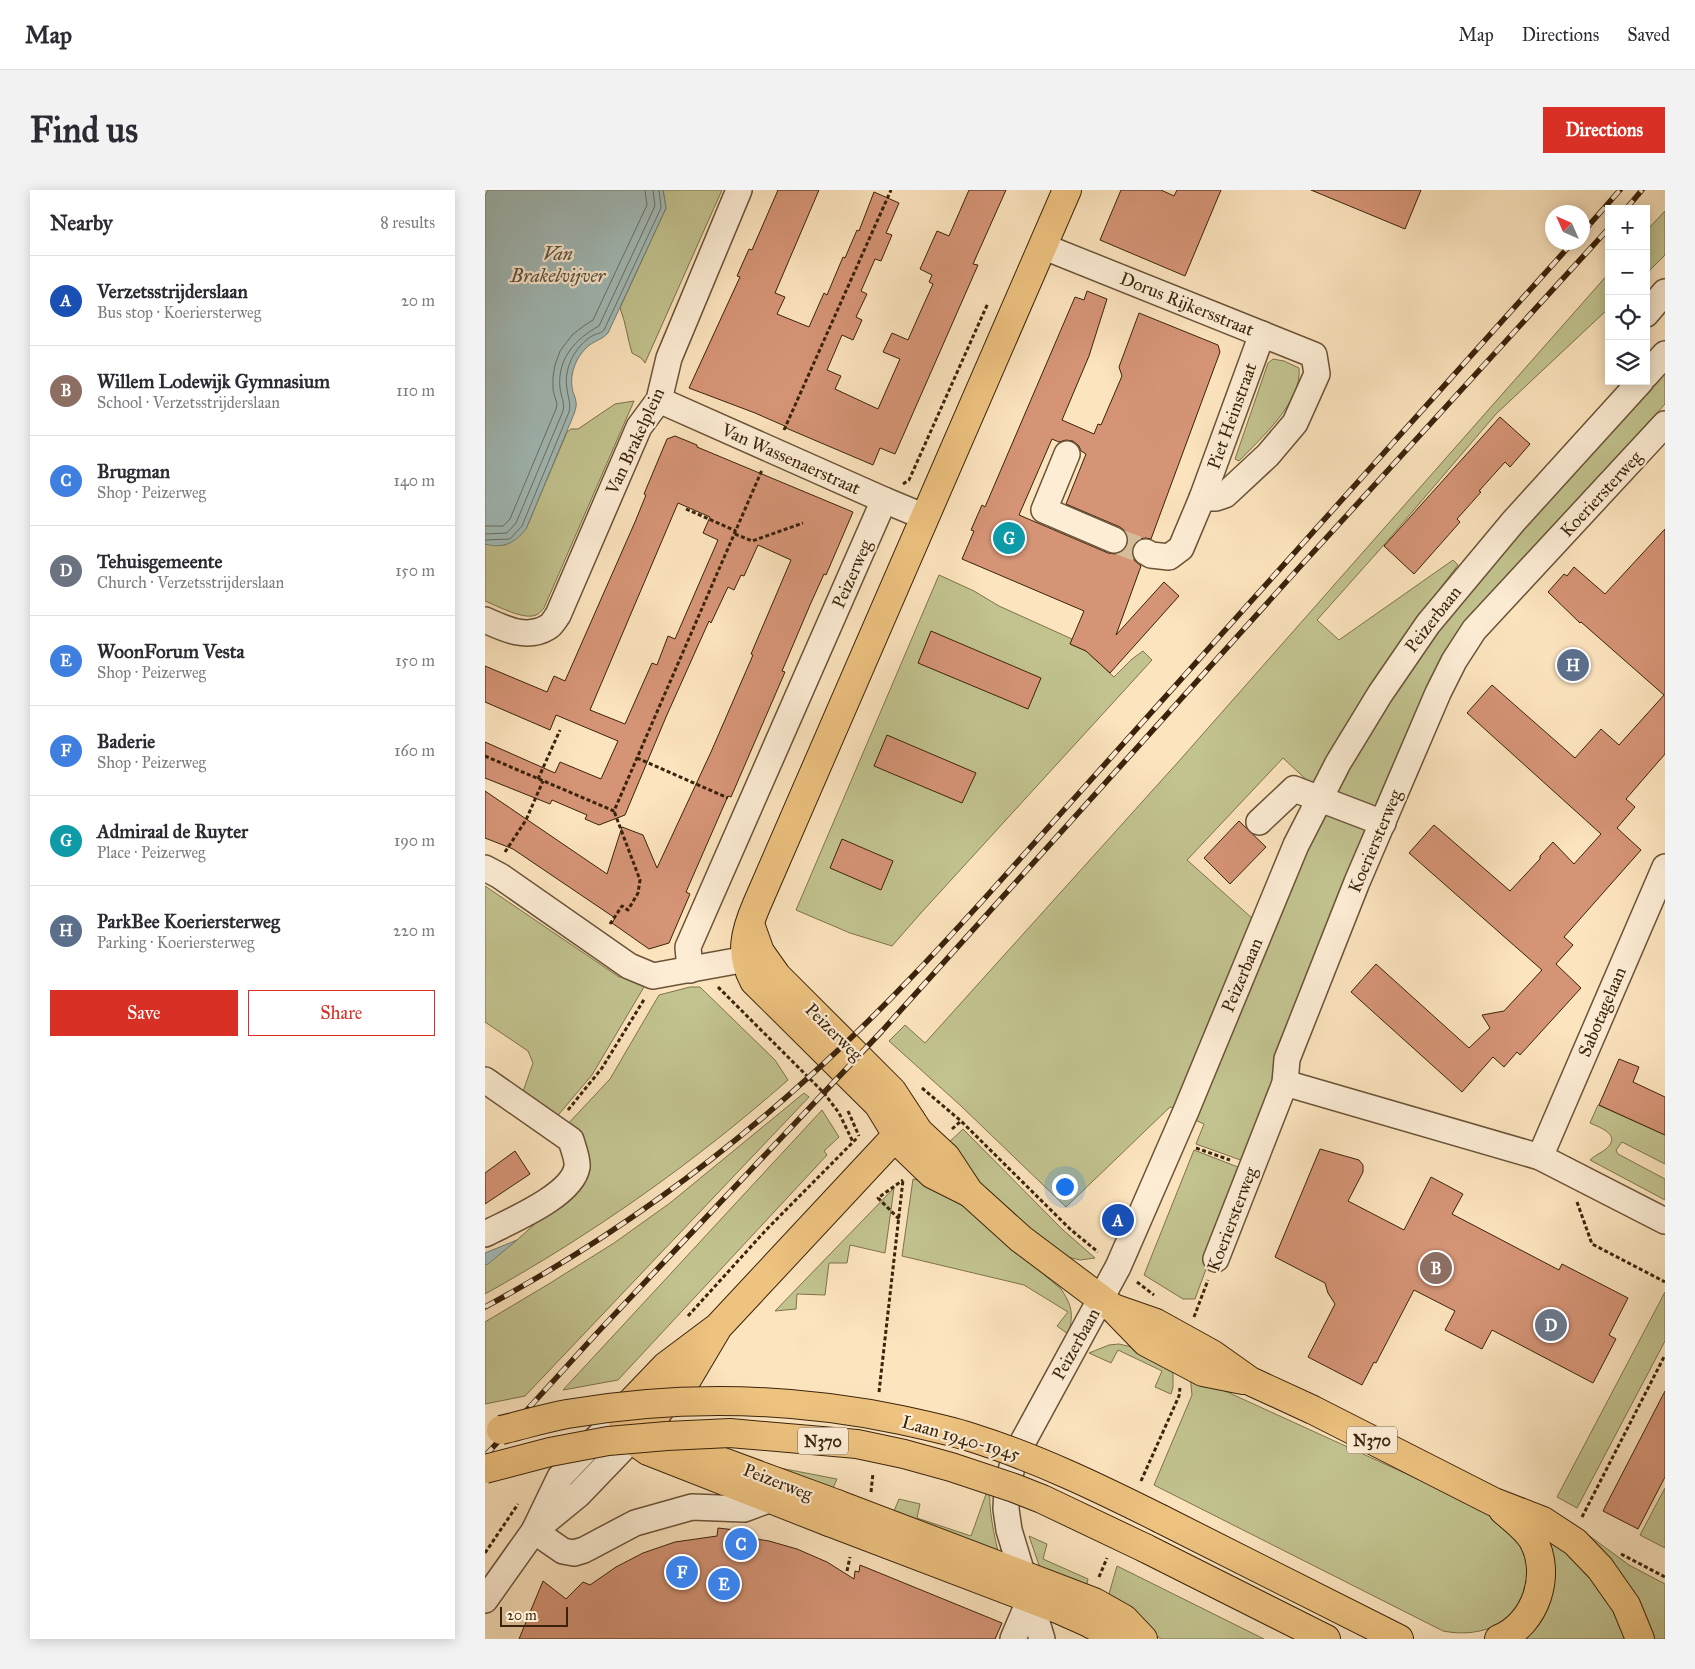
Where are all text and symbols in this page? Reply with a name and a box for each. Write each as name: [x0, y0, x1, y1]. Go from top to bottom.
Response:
text: Map: [25, 20, 72, 50]
text: Map: [1458, 24, 1494, 46]
text: Directions: [1522, 24, 1599, 46]
text: Saved: [1627, 24, 1670, 46]
button: Directions: [1543, 107, 1665, 153]
text: Find us: [30, 109, 138, 152]
north arrow: [1545, 205, 1590, 250]
map controls: [1605, 205, 1650, 385]
button: +: [1605, 205, 1650, 250]
text: Nearby: [50, 210, 113, 236]
text: 8 results: [380, 213, 435, 232]
water label: Van Brakelvijver: [510, 242, 606, 287]
button: −: [1605, 250, 1650, 295]
street label: Dorus Rijkersstraat: [1117, 267, 1258, 341]
text: Verzetsstrijderslaan: [97, 280, 248, 303]
text: A: [61, 291, 71, 310]
text: 20 m: [401, 291, 435, 310]
button: locate: [1605, 295, 1650, 340]
text: Bus stop · Koeriersterweg: [97, 303, 261, 322]
button: layers: [1605, 340, 1650, 385]
street label: Piet Heinstraat: [1203, 359, 1262, 472]
text: Willem Lodewijk Gymnasium: [97, 370, 330, 393]
text: B: [61, 381, 71, 400]
text: 110 m: [396, 381, 435, 400]
street label: Van Brakelplein: [600, 384, 669, 499]
text: School · Verzetsstrijderslaan: [97, 393, 280, 412]
street label: Van Wassenaerstraat: [717, 418, 864, 500]
street label: Koeriersterweg: [1555, 446, 1648, 542]
text: Brugman: [97, 460, 170, 483]
text: C: [61, 471, 71, 490]
text: 140 m: [394, 471, 435, 490]
text: Shop · Peizerweg: [97, 483, 206, 502]
pin: G: [993, 519, 1025, 557]
street label: Peizerweg: [827, 536, 878, 612]
text: Tehuisgemeente: [97, 550, 222, 573]
text: D: [60, 561, 72, 580]
text: 150 m: [395, 561, 435, 580]
text: Church · Verzetsstrijderslaan: [97, 573, 284, 592]
street label: Peizerbaan: [1400, 581, 1466, 657]
text: WoonForum Vesta: [97, 640, 244, 663]
pin: H: [1557, 646, 1589, 684]
text: E: [60, 651, 72, 670]
text: 150 m: [395, 651, 435, 670]
text: Shop · Peizerweg: [97, 663, 206, 682]
text: Baderie: [97, 730, 155, 753]
text: F: [61, 741, 71, 760]
text: 160 m: [394, 741, 435, 760]
text: Shop · Peizerweg: [97, 753, 206, 772]
street label: Koeriersterweg: [1343, 786, 1408, 896]
text: Admiraal de Ruyter: [97, 820, 248, 843]
text: G: [60, 831, 72, 850]
text: 190 m: [394, 831, 435, 850]
text: Place · Peizerweg: [97, 843, 206, 862]
text: ParkBee Koeriersterweg: [97, 910, 280, 933]
text: H: [59, 921, 73, 940]
text: 220 m: [393, 921, 435, 940]
text: Parking · Koeriersterweg: [97, 933, 255, 952]
street label: Peizerbaan: [1217, 934, 1268, 1015]
street label: Sabotagelaan: [1573, 963, 1632, 1061]
button: Save: [50, 990, 238, 1036]
button: Share: [248, 990, 435, 1036]
street label: Peizerweg: [800, 999, 868, 1067]
street label: Koeriersterweg: [1202, 1163, 1263, 1275]
your location: [1052, 1174, 1078, 1200]
pin: A: [1102, 1201, 1134, 1239]
pin: B: [1420, 1249, 1452, 1287]
street label: Peizerbaan: [1047, 1304, 1105, 1384]
pin: D: [1535, 1306, 1567, 1344]
street label: Laan 1940-1945: [899, 1411, 1023, 1466]
road number: N370: [1347, 1426, 1397, 1454]
road number: N370: [798, 1428, 848, 1454]
street label: Peizerweg: [740, 1459, 816, 1506]
pin: C: [725, 1525, 757, 1563]
pin: F: [666, 1553, 698, 1591]
pin: E: [708, 1565, 740, 1603]
scale bar: [500, 1604, 567, 1627]
text: 20 m: [507, 1607, 537, 1624]

